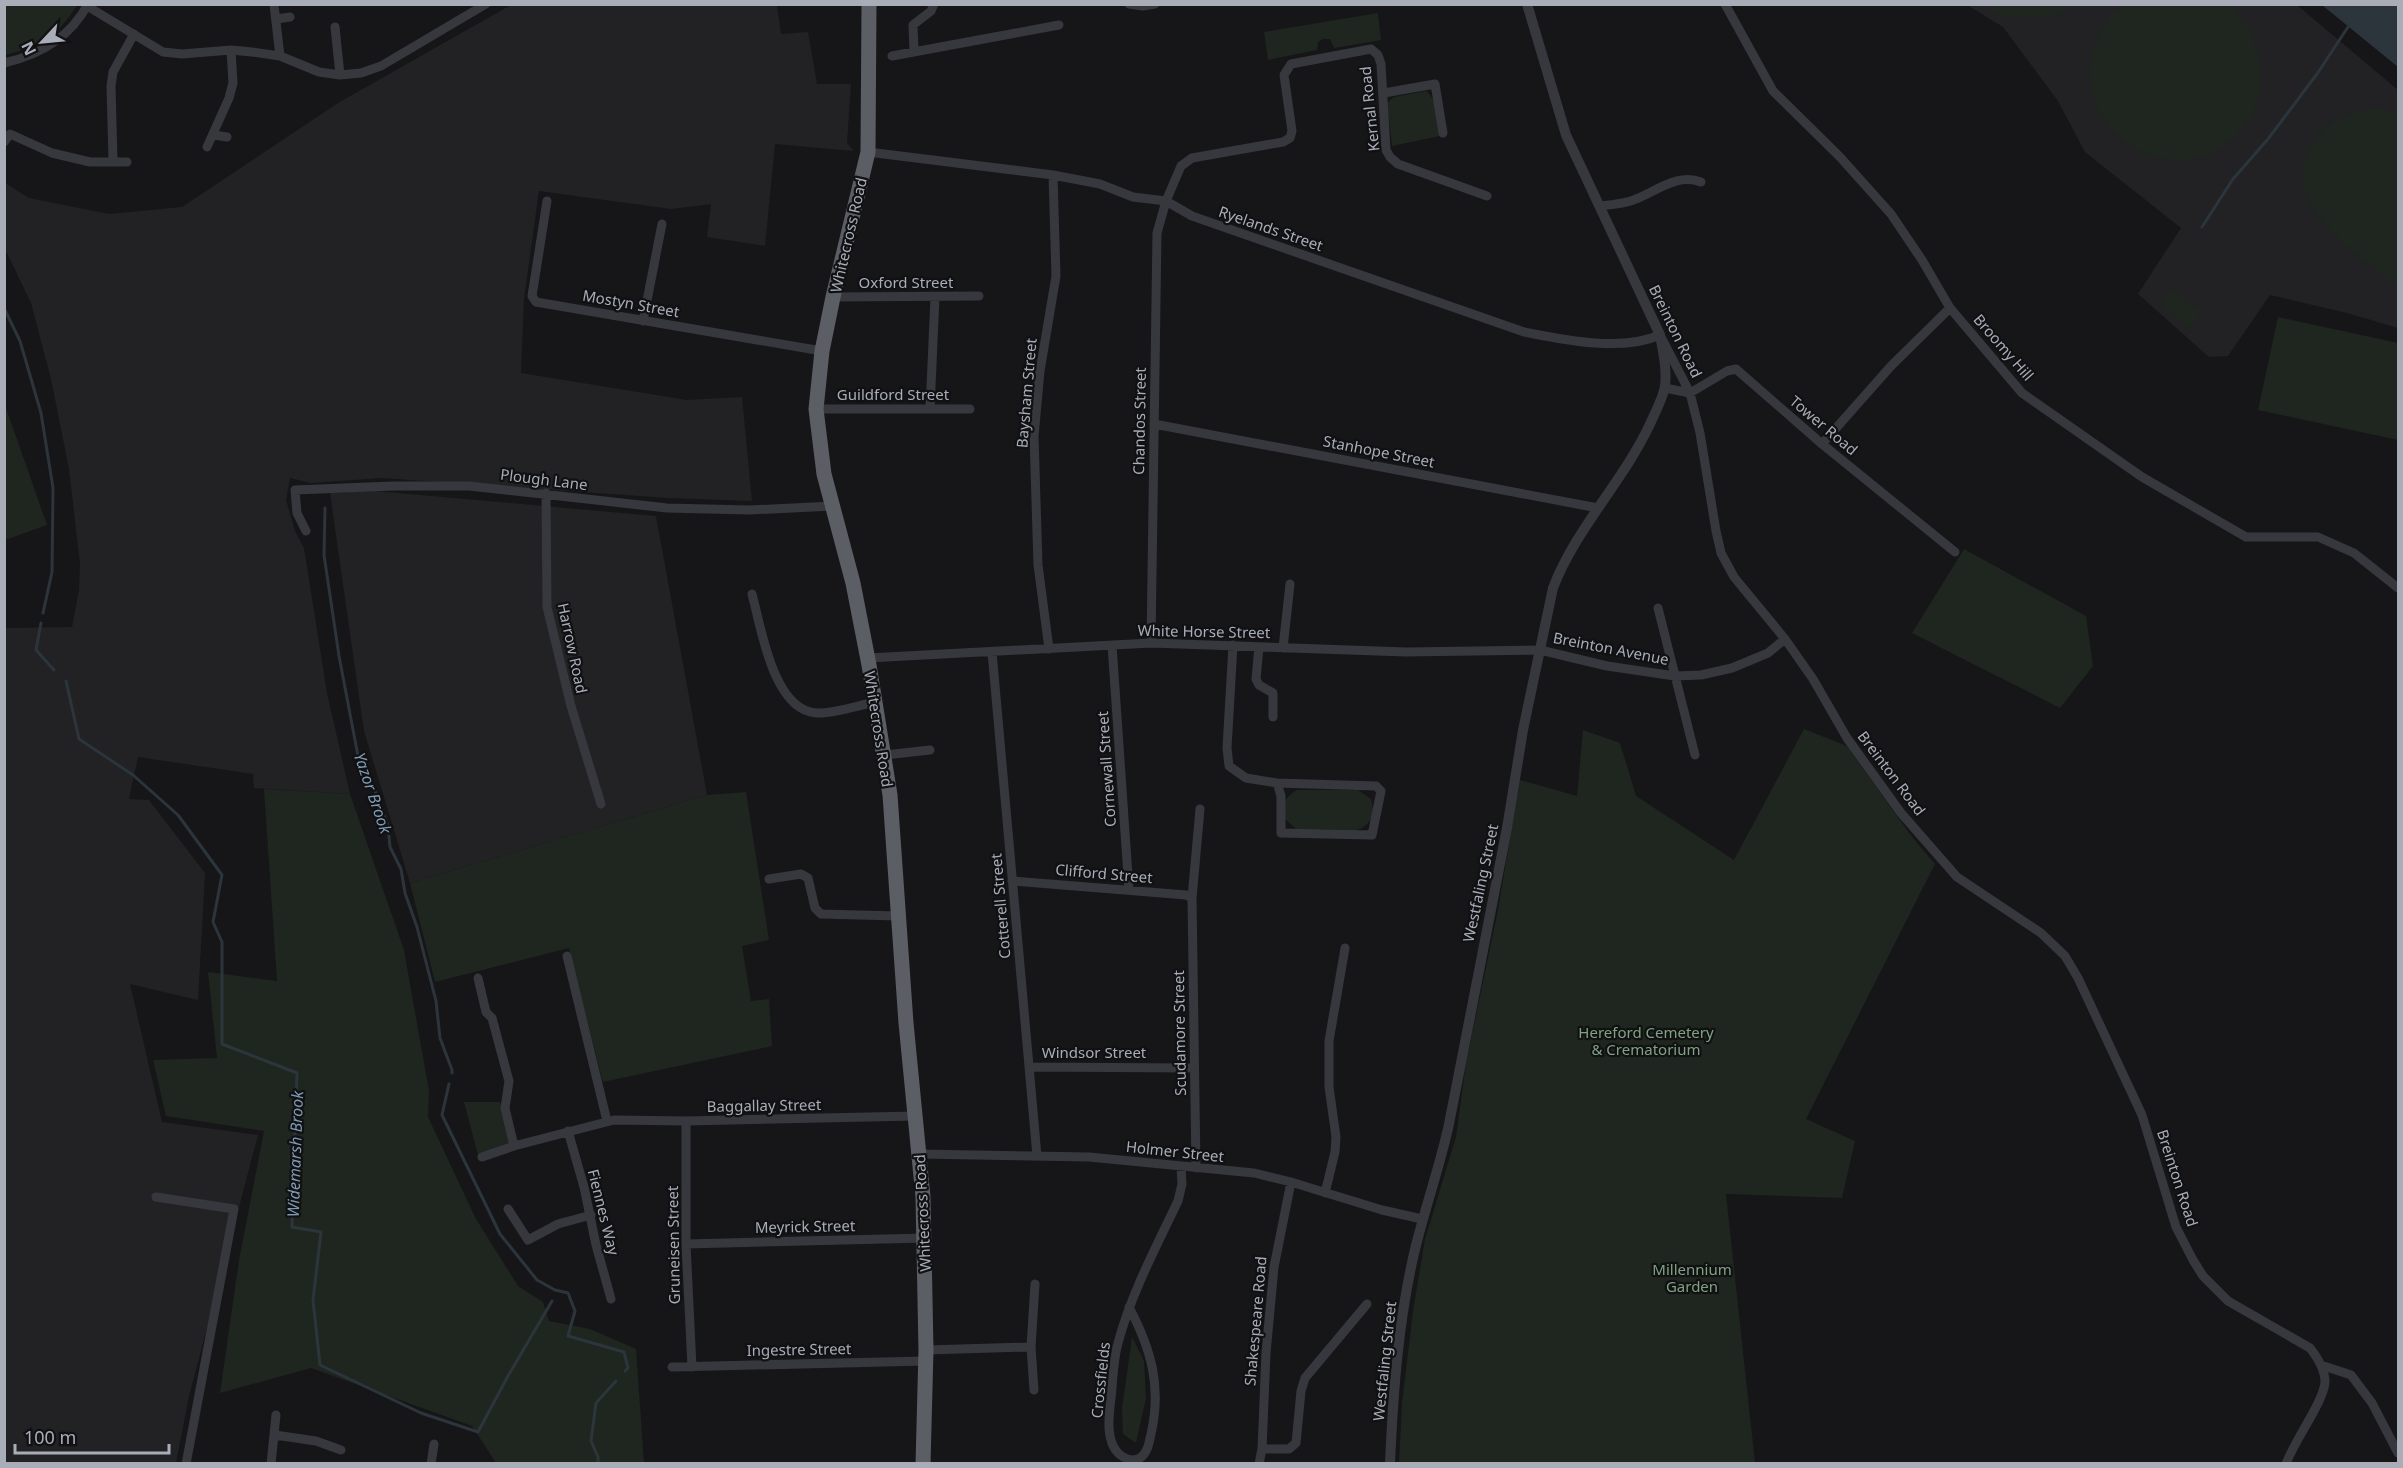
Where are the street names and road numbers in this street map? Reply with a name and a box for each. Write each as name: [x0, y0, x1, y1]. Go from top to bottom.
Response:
street label: Kernal Road: [1355, 65, 1383, 153]
street label: Whitecross Road: [825, 176, 871, 294]
street label: Ryelands Street: [1216, 201, 1326, 255]
street label: Oxford Street: [859, 272, 954, 292]
street label: Breinton Road: [1645, 281, 1707, 381]
street label: Mostyn Street: [581, 285, 682, 321]
street label: Broomy Hill: [1970, 309, 2038, 385]
street label: Baysham Street: [1011, 337, 1041, 449]
street label: Chandos Street: [1128, 366, 1150, 475]
street label: Guildford Street: [837, 384, 950, 404]
street label: Tower Road: [1786, 391, 1862, 459]
street label: Stanhope Street: [1322, 430, 1437, 472]
street label: Plough Lane: [499, 464, 589, 494]
street label: Harrow Road: [554, 601, 592, 695]
street label: White Horse Street: [1137, 620, 1271, 642]
street label: Breinton Avenue: [1551, 627, 1671, 669]
street label: Whitecross Road: [860, 669, 898, 789]
street label: Cornewall Street: [1092, 710, 1120, 828]
street label: Breinton Road: [1854, 727, 1930, 819]
street label: Westfaling Street: [1458, 822, 1502, 944]
street label: Cotterell Street: [985, 852, 1015, 960]
street label: Clifford Street: [1055, 859, 1154, 887]
street label: Scudamore Street: [1168, 969, 1190, 1096]
street label: Windsor Street: [1042, 1042, 1147, 1062]
street label: Baggallay Street: [707, 1094, 822, 1116]
street label: Breinton Road: [2153, 1127, 2203, 1229]
street label: Holmer Street: [1125, 1136, 1226, 1166]
street label: Whitecross Road: [909, 1154, 935, 1272]
street label: Fiennes Way: [584, 1167, 624, 1257]
street label: Gruneisen Street: [662, 1185, 684, 1305]
street label: Meyrick Street: [755, 1215, 856, 1237]
street label: Shakespeare Road: [1239, 1255, 1271, 1387]
street label: Westfaling Street: [1368, 1300, 1400, 1422]
street label: Ingestre Street: [746, 1338, 852, 1360]
street label: Crossfields: [1086, 1341, 1114, 1419]

